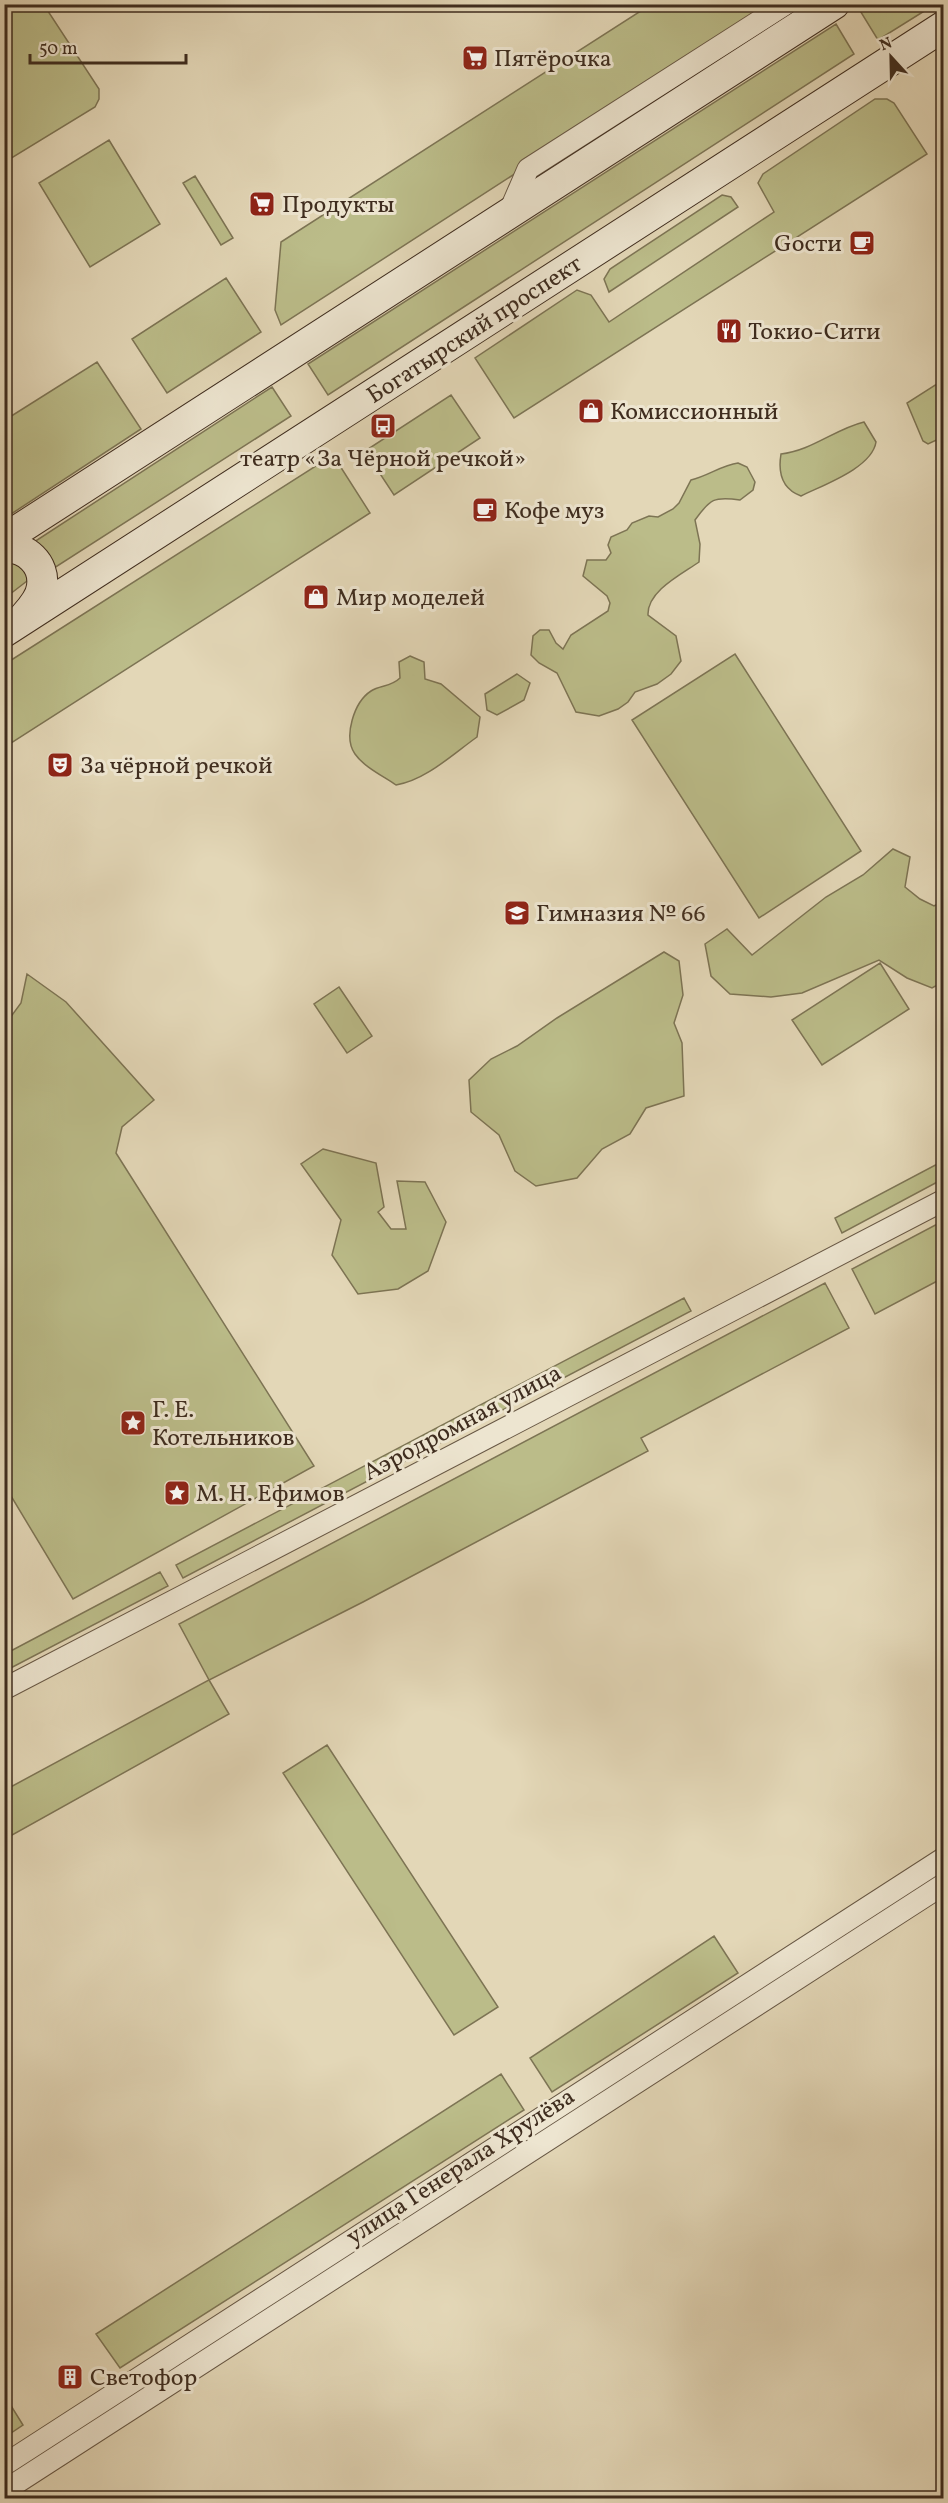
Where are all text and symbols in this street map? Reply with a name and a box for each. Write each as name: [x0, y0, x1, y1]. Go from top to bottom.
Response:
scale bar: [30, 27, 186, 65]
north arrow: [861, 27, 921, 87]
text: N: [877, 32, 896, 57]
text: 50 m: [39, 37, 78, 62]
supermarket icon: Пятёрочка: [460, 43, 490, 73]
place label: Пятёрочка: [494, 43, 612, 77]
supermarket icon: Продукты: [247, 189, 277, 219]
place label: Продукты: [282, 189, 394, 223]
place label: Gости: [774, 228, 842, 262]
cafe icon: Gости: [847, 228, 877, 258]
street label: Богатырский проспект: [361, 248, 589, 413]
restaurant icon: Токио-Сити: [714, 316, 744, 346]
place label: Токио-Сити: [748, 316, 881, 350]
shop icon: Комиссионный: [576, 396, 606, 426]
place label: Комиссионный: [610, 396, 778, 430]
bus stop icon: театр «За Чёрной речкой»: [368, 411, 398, 441]
place label: театр «За Чёрной речкой»: [240, 443, 526, 477]
cafe icon: Кофе муз: [470, 495, 500, 525]
place label: Кофе муз: [504, 495, 604, 529]
shop icon: Мир моделей: [301, 582, 331, 612]
place label: Мир моделей: [336, 582, 485, 616]
theatre icon: За чёрной речкой: [45, 750, 75, 780]
place label: За чёрной речкой: [80, 750, 273, 784]
school or university icon: Гимназия № 66: [502, 898, 532, 928]
place label: Гимназия № 66: [536, 898, 706, 932]
street label: Аэродромная улица: [358, 1357, 568, 1491]
place label: Г. Е. Котельников: [152, 1394, 295, 1456]
place icon: Г. Е. Котельников: [118, 1408, 148, 1438]
place icon: М. Н. Ефимов: [162, 1478, 192, 1508]
place label: М. Н. Ефимов: [196, 1478, 345, 1512]
street label: улица Генерала Хрулёва: [340, 2081, 582, 2255]
building icon: Светофор: [55, 2362, 85, 2392]
place label: Светофор: [90, 2362, 197, 2396]

